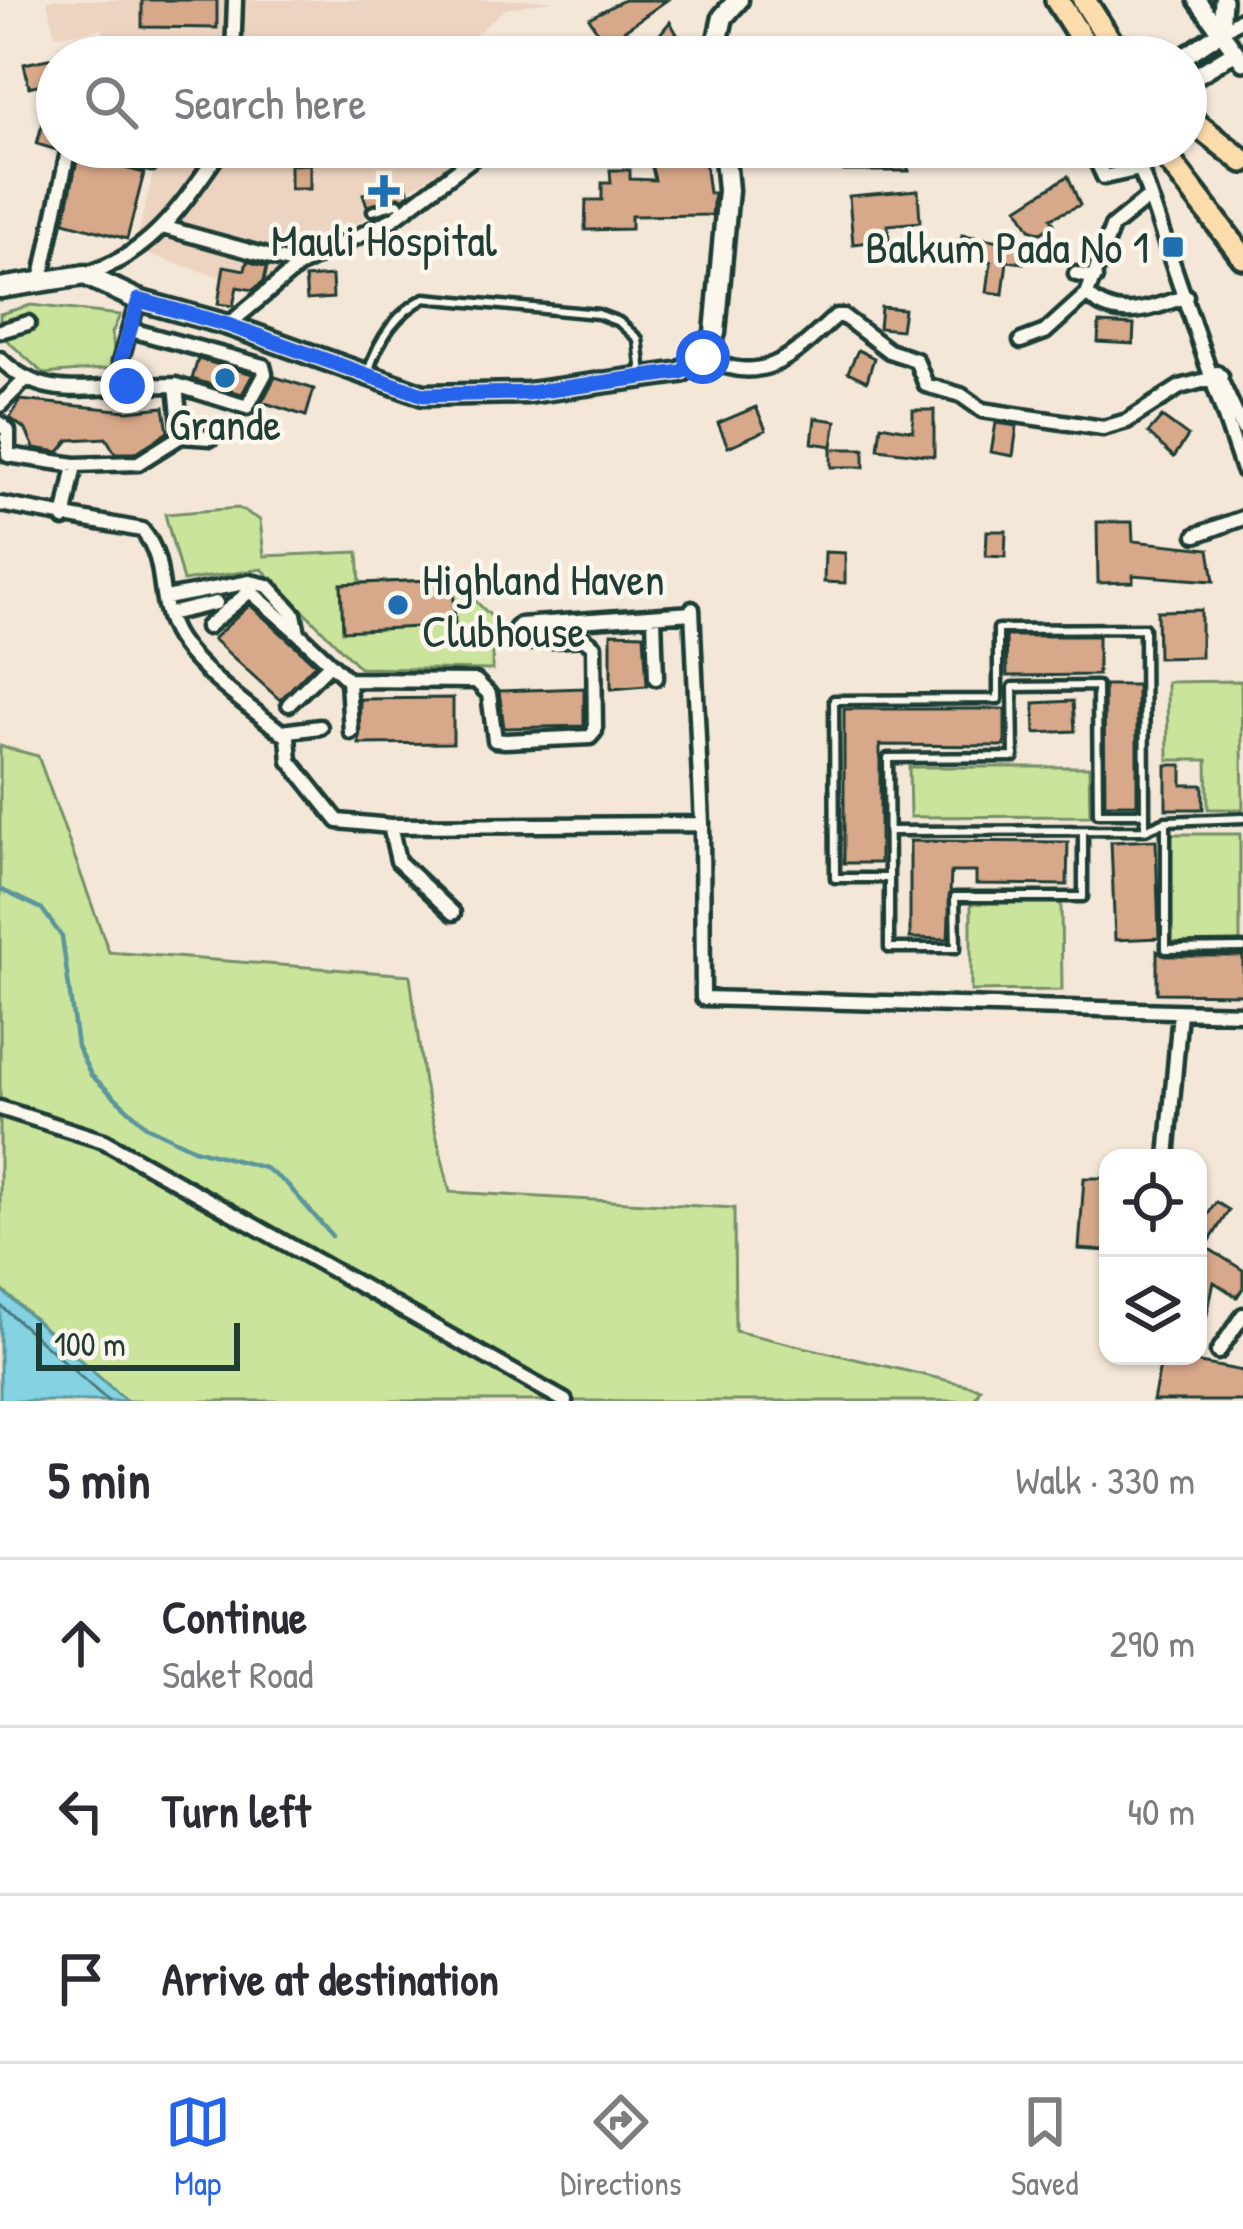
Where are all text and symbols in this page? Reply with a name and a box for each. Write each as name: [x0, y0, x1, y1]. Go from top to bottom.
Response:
search box: [36, 36, 1207, 168]
icon: search: [78, 69, 144, 135]
text: Search here: [174, 72, 366, 133]
marker: Mauli Hospital: [368, 175, 400, 207]
place label: Mauli Hospital: [271, 209, 497, 270]
place label: Balkum Pada No 1: [865, 216, 1149, 277]
marker: Balkum Pada No 1: [1160, 234, 1186, 260]
route start: [676, 330, 730, 384]
route end: [100, 359, 154, 413]
marker: Grande: [212, 365, 238, 391]
place label: Grande: [169, 393, 281, 454]
place label: Highland Haven Clubhouse: [422, 548, 665, 661]
marker: Highland Haven Clubhouse: [385, 592, 411, 618]
map controls: [1099, 1149, 1207, 1365]
button: locate: [1099, 1149, 1207, 1257]
button: layers: [1099, 1257, 1207, 1365]
scale bar: [36, 1317, 240, 1370]
text: 100 m: [54, 1322, 126, 1366]
text: 5 min: [48, 1445, 150, 1514]
text: Walk · 330 m: [1015, 1453, 1195, 1506]
text: Continue: [162, 1586, 307, 1647]
icon: ahead: [48, 1610, 114, 1676]
text: 290 m: [1109, 1616, 1195, 1669]
text: Saket Road: [162, 1647, 313, 1700]
icon: left: [48, 1778, 114, 1844]
text: Turn left: [162, 1780, 311, 1841]
text: 40 m: [1127, 1784, 1195, 1837]
icon: arrive: [48, 1946, 114, 2012]
text: Arrive at destination: [162, 1948, 499, 2009]
tab: Map: [165, 2089, 231, 2205]
tab: Directions: [560, 2089, 682, 2205]
tab: Saved: [1011, 2089, 1078, 2205]

